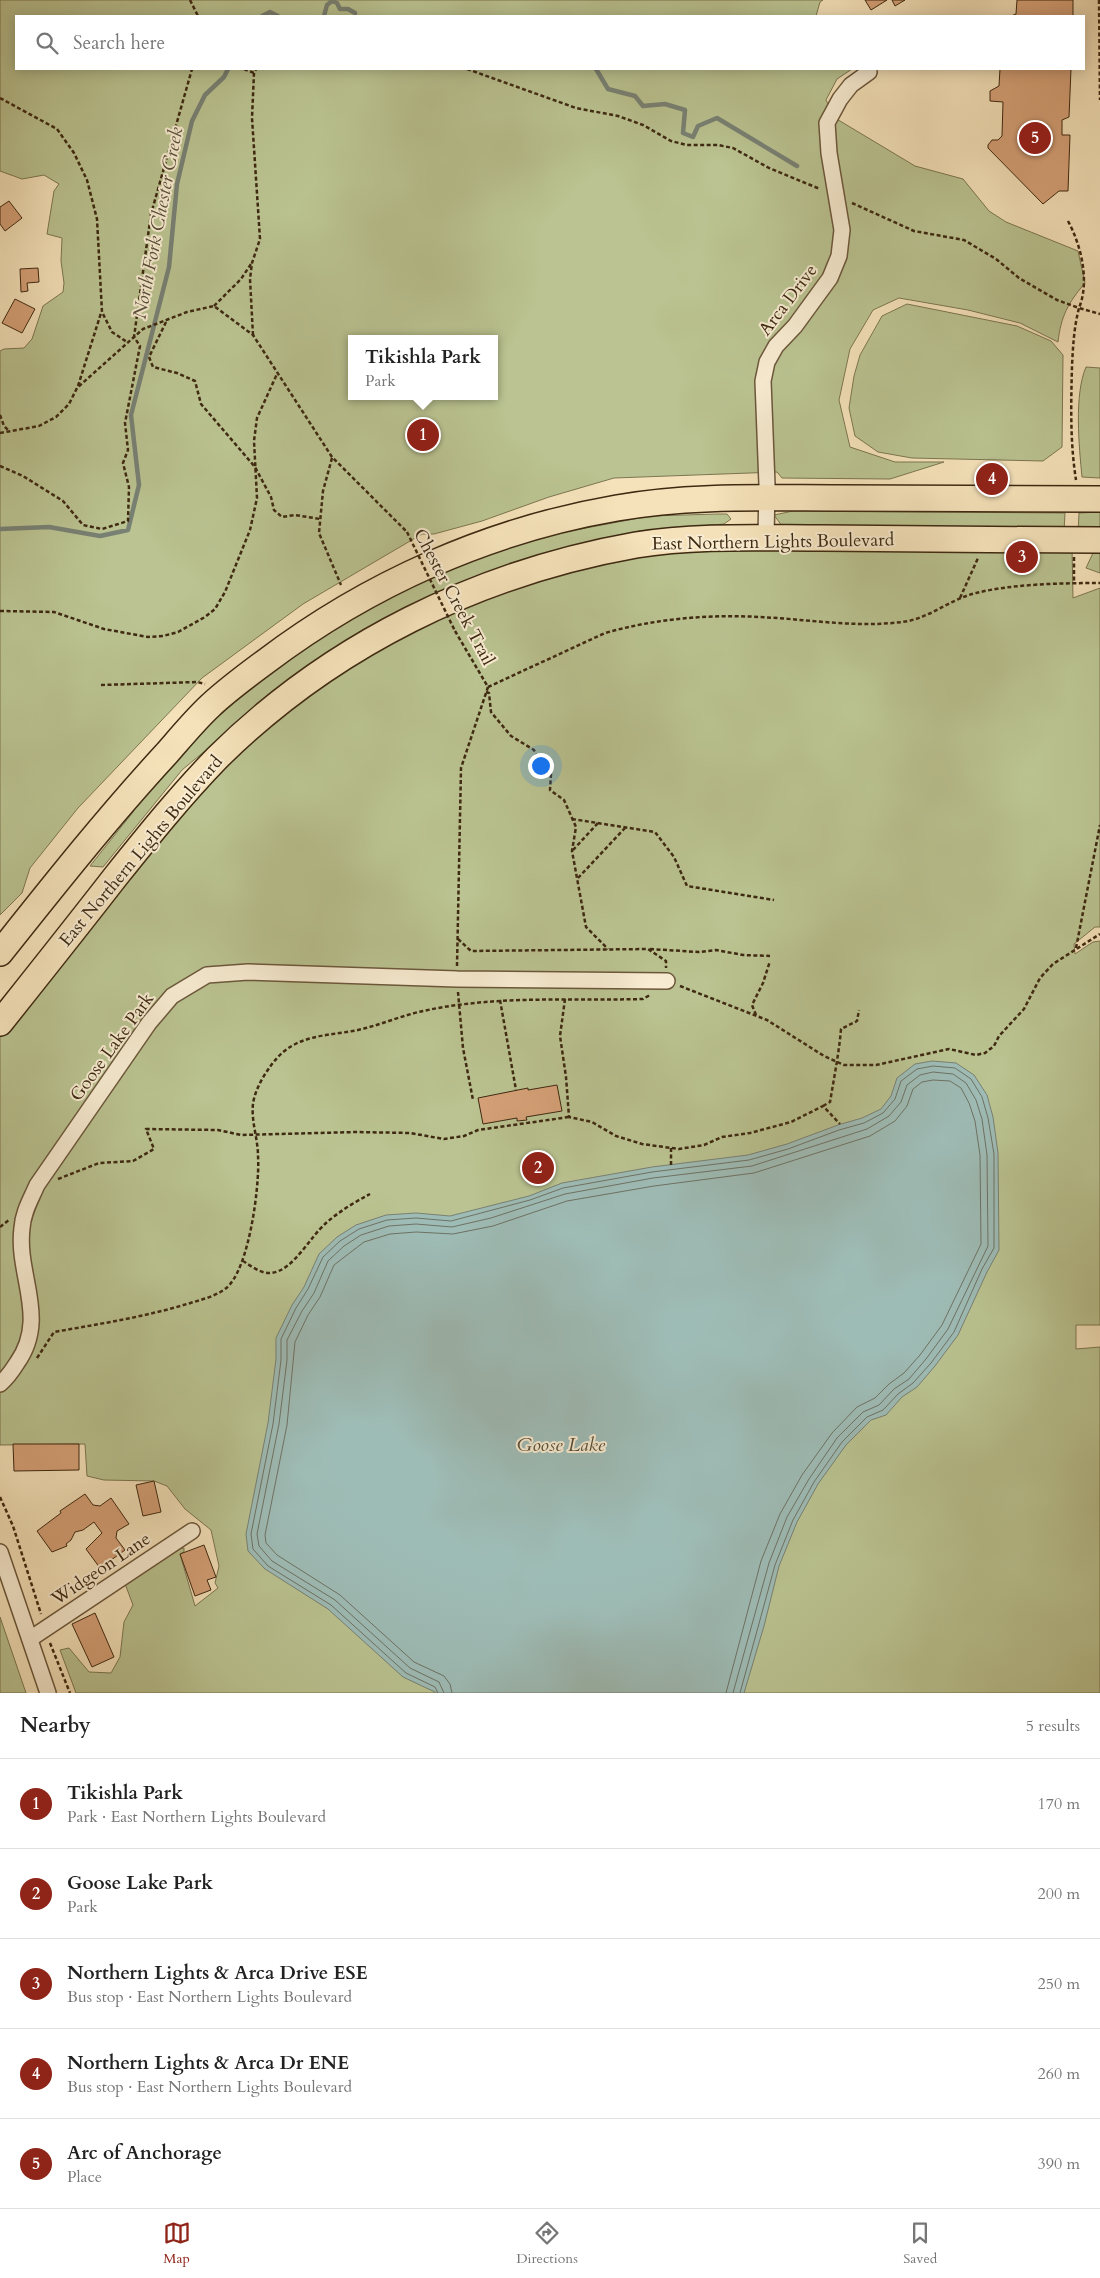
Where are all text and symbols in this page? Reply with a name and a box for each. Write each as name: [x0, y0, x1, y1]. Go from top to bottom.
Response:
search box: [15, 15, 1085, 70]
icon: search: [33, 29, 61, 57]
text: Search here: [73, 30, 165, 56]
pin: 5: [1019, 119, 1051, 157]
water label: North Fork Chester Creek: [127, 124, 189, 321]
street label: Arca Drive: [753, 259, 823, 341]
popup: [348, 335, 498, 400]
text: Tikishla Park: [365, 344, 481, 370]
text: Park: [365, 370, 396, 392]
pin: 1: [407, 416, 439, 454]
pin: 4: [976, 460, 1008, 498]
street label: Chester Creek Trail: [407, 524, 501, 670]
street label: East Northern Lights Boulevard: [652, 527, 895, 557]
pin: 3: [1006, 538, 1038, 576]
street label: East Northern Lights Boulevard: [53, 750, 229, 952]
your location: [528, 753, 554, 779]
street label: Goose Lake Park: [64, 987, 160, 1106]
pin: 2: [522, 1149, 554, 1187]
water label: Goose Lake: [517, 1432, 606, 1458]
street label: Widgeon Lane: [46, 1527, 156, 1612]
text: Nearby: [20, 1711, 91, 1740]
text: 5 results: [1026, 1715, 1080, 1737]
text: Tikishla Park: [67, 1780, 183, 1806]
text: 1: [32, 1793, 40, 1815]
text: 170 m: [1038, 1793, 1080, 1815]
text: Park · East Northern Lights Boulevard: [67, 1806, 326, 1828]
text: Goose Lake Park: [67, 1870, 213, 1896]
text: 2: [32, 1883, 40, 1905]
text: 200 m: [1038, 1883, 1080, 1905]
text: Park: [67, 1896, 98, 1918]
text: Northern Lights & Arca Drive ESE: [67, 1960, 368, 1986]
text: 3: [32, 1973, 40, 1995]
text: 250 m: [1038, 1973, 1080, 1995]
text: Bus stop · East Northern Lights Boulevard: [67, 1986, 352, 2008]
text: Northern Lights & Arca Dr ENE: [67, 2050, 349, 2076]
text: 4: [32, 2063, 40, 2085]
text: 260 m: [1038, 2063, 1080, 2085]
text: Bus stop · East Northern Lights Boulevard: [67, 2076, 352, 2098]
text: Arc of Anchorage: [67, 2140, 222, 2166]
text: 5: [32, 2153, 40, 2175]
text: 390 m: [1038, 2153, 1080, 2175]
text: Place: [67, 2166, 102, 2188]
tab: Map: [163, 2219, 191, 2268]
tab: Directions: [516, 2219, 578, 2268]
tab: Saved: [903, 2219, 937, 2268]

